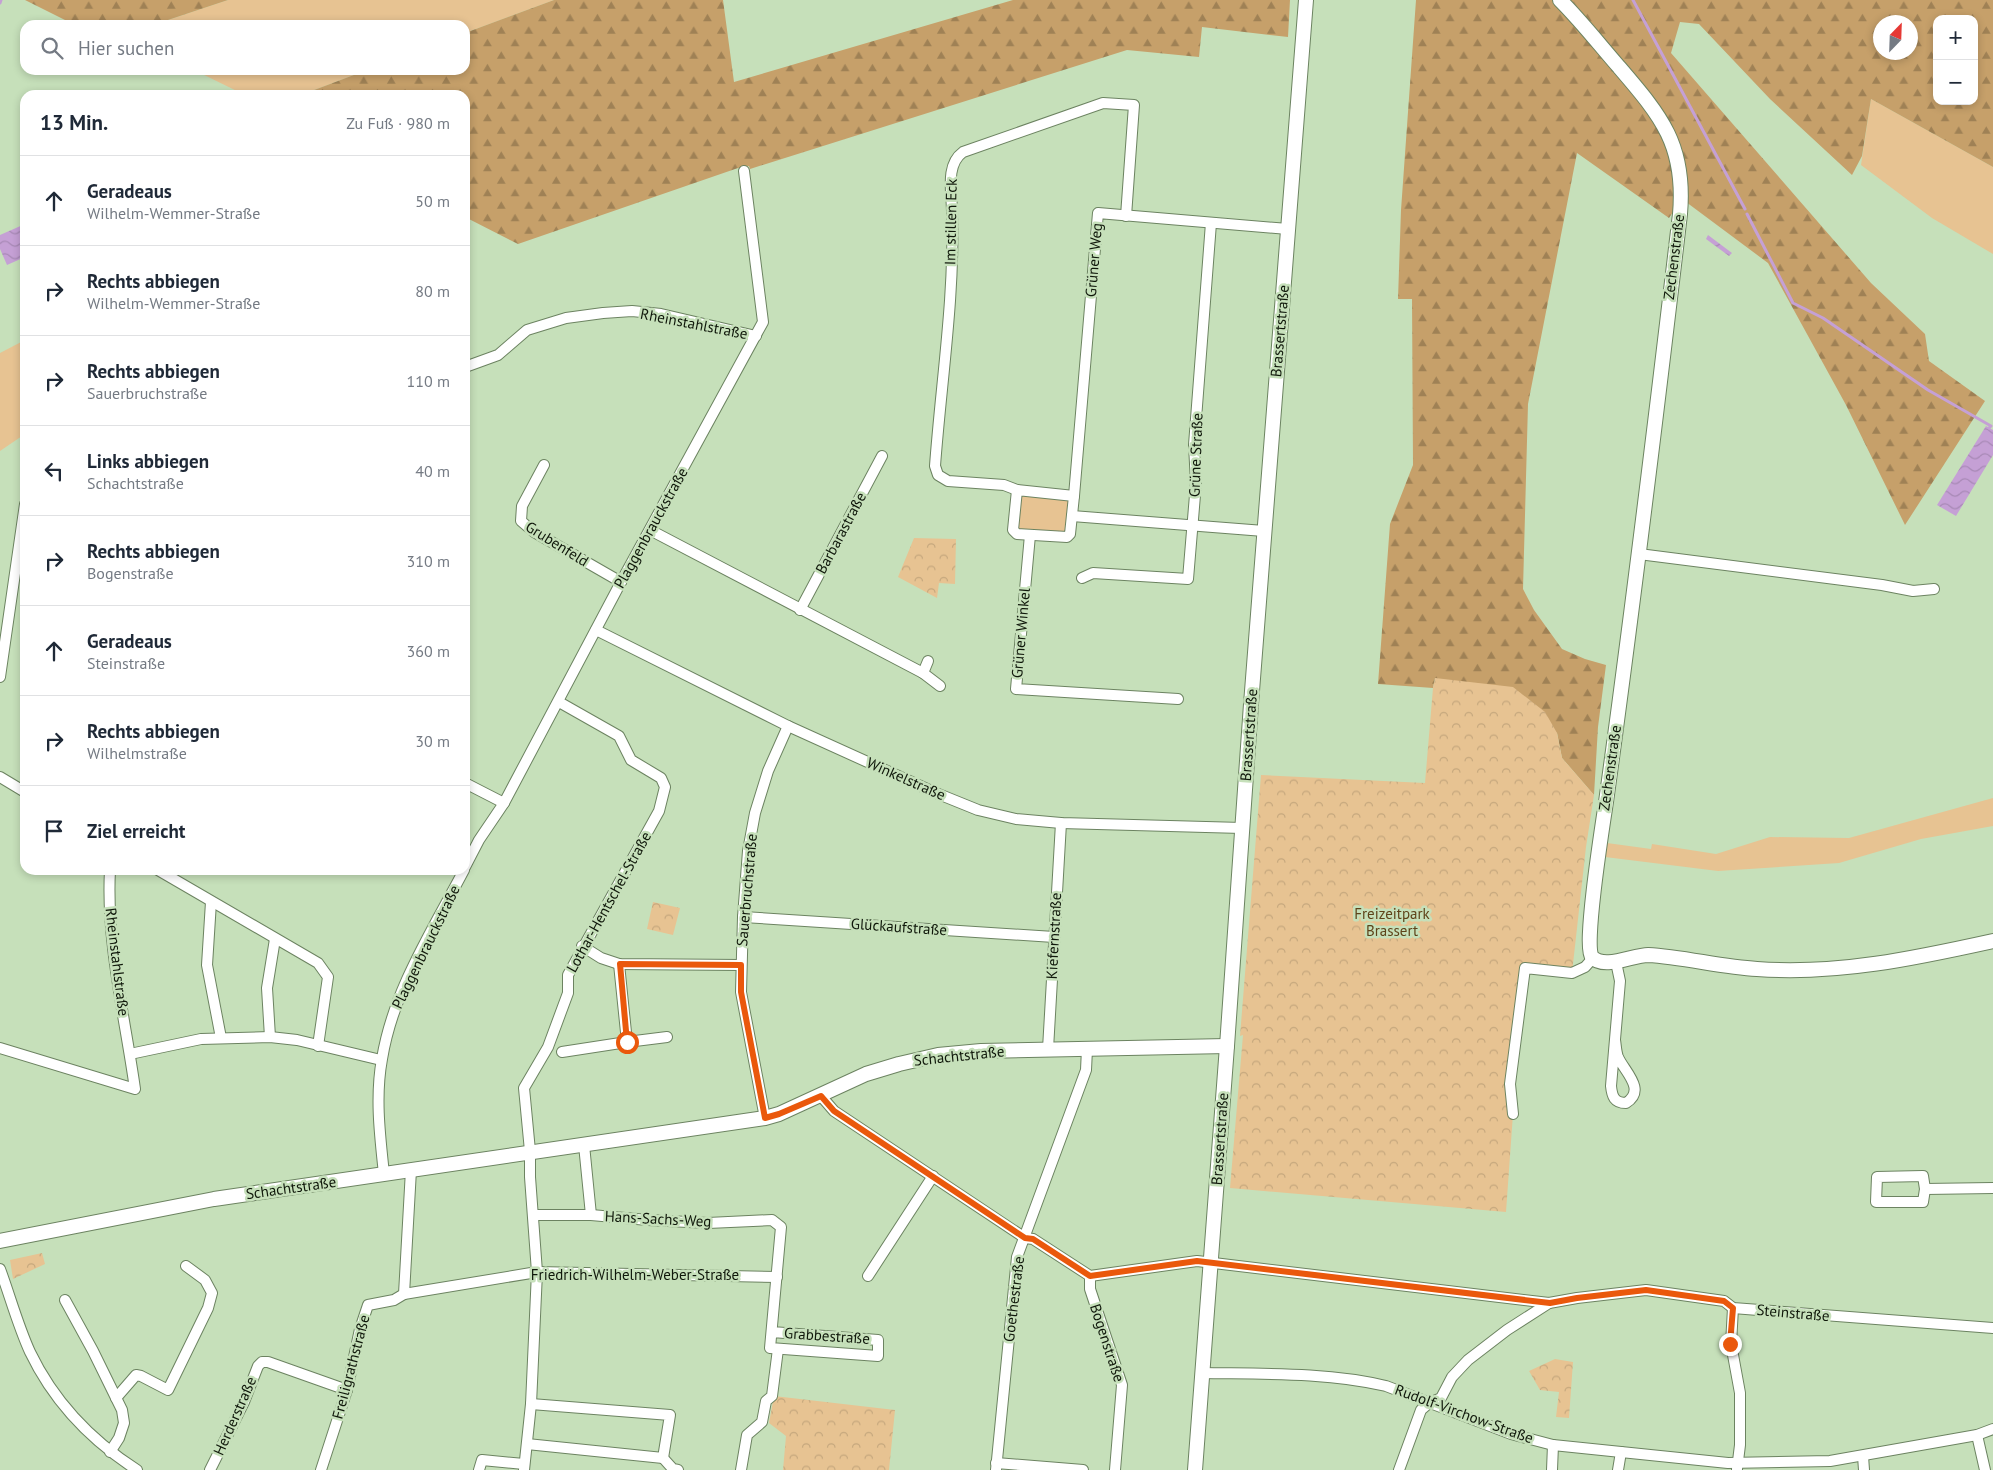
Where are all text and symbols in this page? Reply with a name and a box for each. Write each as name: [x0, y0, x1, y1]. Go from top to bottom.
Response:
north arrow: [1873, 15, 1918, 60]
map controls: [1933, 15, 1978, 105]
button: +: [1933, 15, 1978, 60]
search box: [20, 20, 470, 75]
icon: search: [38, 34, 66, 62]
text: Hier suchen: [78, 36, 174, 60]
button: −: [1933, 60, 1978, 105]
text: 13 Min.: [40, 109, 108, 136]
text: Zu Fuß · 980 m: [346, 113, 450, 133]
street label: Im stillen Eck: [940, 178, 961, 265]
text: Geradeaus: [87, 179, 172, 203]
icon: ahead: [40, 187, 68, 215]
text: 50 m: [415, 191, 450, 211]
text: Wilhelm-Wemmer-Straße: [87, 203, 260, 223]
street label: Zechenstraße: [1659, 213, 1688, 301]
street label: Grüner Weg: [1081, 222, 1106, 298]
text: Rechts abbiegen: [87, 269, 220, 293]
icon: right: [40, 277, 68, 305]
text: 80 m: [415, 281, 450, 301]
street label: Brassertstraße: [1266, 284, 1293, 378]
text: Wilhelm-Wemmer-Straße: [87, 293, 260, 313]
street label: Rheinstahlstraße: [639, 304, 749, 343]
text: Rechts abbiegen: [87, 359, 220, 383]
icon: right: [40, 367, 68, 395]
text: 110 m: [407, 371, 450, 391]
text: Sauerbruchstraße: [87, 383, 207, 403]
street label: Grüne Straße: [1185, 413, 1206, 497]
text: Links abbiegen: [87, 449, 209, 473]
icon: left: [40, 457, 68, 485]
text: 40 m: [415, 461, 450, 481]
street label: Plaggenbrauckstraße: [609, 464, 692, 592]
text: Schachtstraße: [87, 473, 184, 493]
street label: Barbarastraße: [811, 489, 870, 577]
street label: Grubenfeld: [522, 517, 592, 570]
text: Rechts abbiegen: [87, 539, 220, 563]
icon: right: [40, 547, 68, 575]
text: 310 m: [407, 551, 450, 571]
text: Bogenstraße: [87, 563, 174, 583]
street label: Grüner Winkel: [1007, 586, 1034, 679]
text: Geradeaus: [87, 629, 172, 653]
icon: ahead: [40, 637, 68, 665]
text: 360 m: [407, 641, 450, 661]
text: Steinstraße: [87, 653, 165, 673]
street label: Brassertstraße: [1236, 688, 1261, 782]
text: Rechts abbiegen: [87, 719, 220, 743]
street label: Zechenstraße: [1594, 724, 1625, 812]
icon: right: [40, 727, 68, 755]
text: 30 m: [415, 731, 450, 751]
text: Wilhelmstraße: [87, 743, 187, 763]
street label: Winkelstraße: [864, 753, 948, 804]
icon: arrive: [40, 817, 68, 845]
text: Ziel erreicht: [87, 819, 185, 843]
street label: Lothar-Hentschel-Straße: [562, 828, 655, 975]
street label: Sauerbruchstraße: [732, 833, 761, 947]
street label: Plaggenbrauckstraße: [387, 882, 464, 1012]
street label: Kiefernstraße: [1042, 892, 1065, 980]
park label: Freizeitpark Brassert: [1354, 904, 1431, 940]
street label: Rheinstahlstraße: [101, 907, 134, 1017]
street label: Glückaufstraße: [850, 914, 948, 939]
route start: [616, 1031, 639, 1054]
street label: Schachtstraße: [913, 1041, 1005, 1070]
street label: Brassertstraße: [1207, 1092, 1232, 1186]
street label: Schachtstraße: [245, 1172, 337, 1203]
street label: Hans-Sachs-Weg: [604, 1206, 712, 1231]
street label: Goethestraße: [999, 1255, 1028, 1343]
street label: Friedrich-Wilhelm-Weber-Straße: [531, 1265, 739, 1284]
street label: Steinstraße: [1756, 1300, 1830, 1325]
street label: Bogenstraße: [1086, 1301, 1129, 1384]
street label: Freiligrathstraße: [327, 1313, 374, 1421]
street label: Grabbestraße: [783, 1323, 871, 1348]
route end: [1719, 1333, 1742, 1356]
street label: Herderstraße: [209, 1374, 260, 1458]
street label: Rudolf-Virchow-Straße: [1392, 1380, 1536, 1447]

